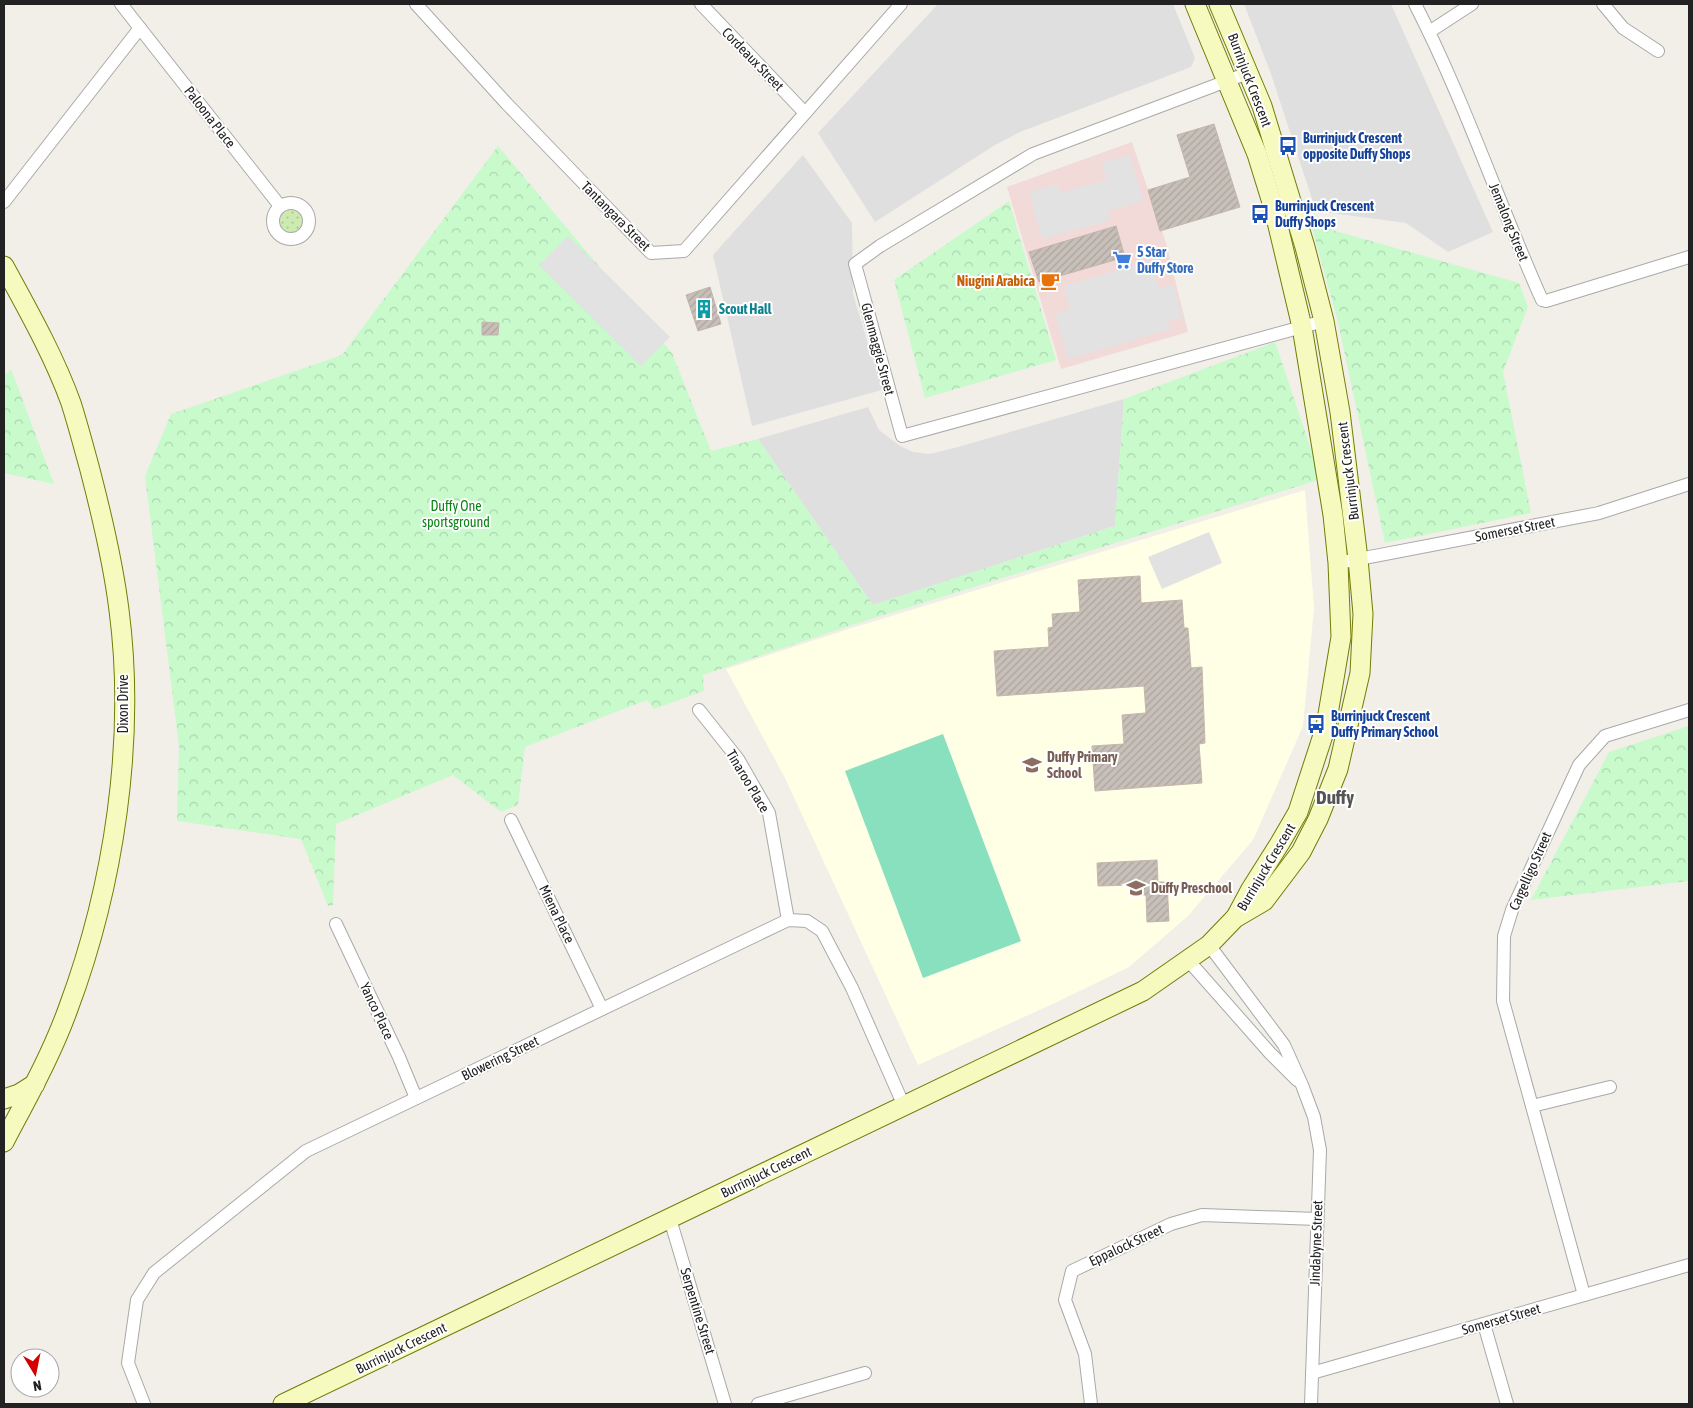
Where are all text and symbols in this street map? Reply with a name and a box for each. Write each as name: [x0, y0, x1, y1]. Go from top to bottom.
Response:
street label: Cordeaux Street: [719, 24, 787, 94]
street label: Burrinjuck Crescent: [1225, 31, 1275, 129]
street label: Paloona Place: [181, 83, 239, 151]
place label: Burrinjuck Crescent opposite Duffy Shops: [1303, 130, 1411, 162]
bus stop icon: Burrinjuck Crescent opposite Duffy Shops: [1277, 135, 1299, 157]
street label: Tantangara Street: [578, 178, 654, 254]
street label: Jemalong Street: [1486, 181, 1532, 263]
place label: Burrinjuck Crescent Duffy Shops: [1275, 198, 1374, 230]
bus stop icon: Burrinjuck Crescent Duffy Shops: [1249, 203, 1271, 225]
place label: 5 Star Duffy Store: [1137, 244, 1194, 276]
supermarket icon: 5 Star Duffy Store: [1111, 249, 1133, 271]
cafe icon: Niugini Arabica: [1039, 270, 1061, 292]
place label: Niugini Arabica: [957, 273, 1035, 289]
building icon: Scout Hall: [693, 298, 715, 320]
place label: Scout Hall: [719, 301, 772, 317]
street label: Glenmaggie Street: [858, 301, 898, 397]
street label: Burrinjuck Crescent: [1334, 421, 1362, 521]
park label: Duffy One sportsground: [422, 498, 490, 530]
street label: Somerset Street: [1474, 513, 1556, 545]
street label: Dixon Drive: [115, 674, 131, 734]
place label: Burrinjuck Crescent Duffy Primary School: [1331, 708, 1439, 740]
bus stop icon: Burrinjuck Crescent Duffy Primary School: [1305, 713, 1327, 735]
street label: Tinaroo Place: [723, 747, 773, 815]
place label: Duffy Primary School: [1047, 749, 1118, 781]
school or university icon: Duffy Primary School: [1021, 754, 1043, 776]
district label: Duffy: [1316, 786, 1354, 808]
street label: Burrinjuck Crescent: [1234, 820, 1298, 914]
street label: Cargelligo Street: [1506, 829, 1554, 913]
school or university icon: Duffy Preschool: [1125, 877, 1147, 899]
place label: Duffy Preschool: [1151, 880, 1232, 896]
street label: Miena Place: [536, 882, 578, 946]
street label: Yanco Place: [357, 980, 397, 1042]
street label: Blowering Street: [459, 1032, 541, 1084]
street label: Burrinjuck Crescent: [718, 1143, 814, 1201]
street label: Jindabyne Street: [1307, 1200, 1325, 1286]
street label: Eppalock Street: [1086, 1221, 1166, 1269]
street label: Serpentine Street: [677, 1266, 719, 1356]
street label: Somerset Street: [1460, 1300, 1542, 1338]
street label: Burrinjuck Crescent: [353, 1319, 449, 1377]
north arrow: [10, 1348, 60, 1398]
text: N: [32, 1377, 43, 1394]

